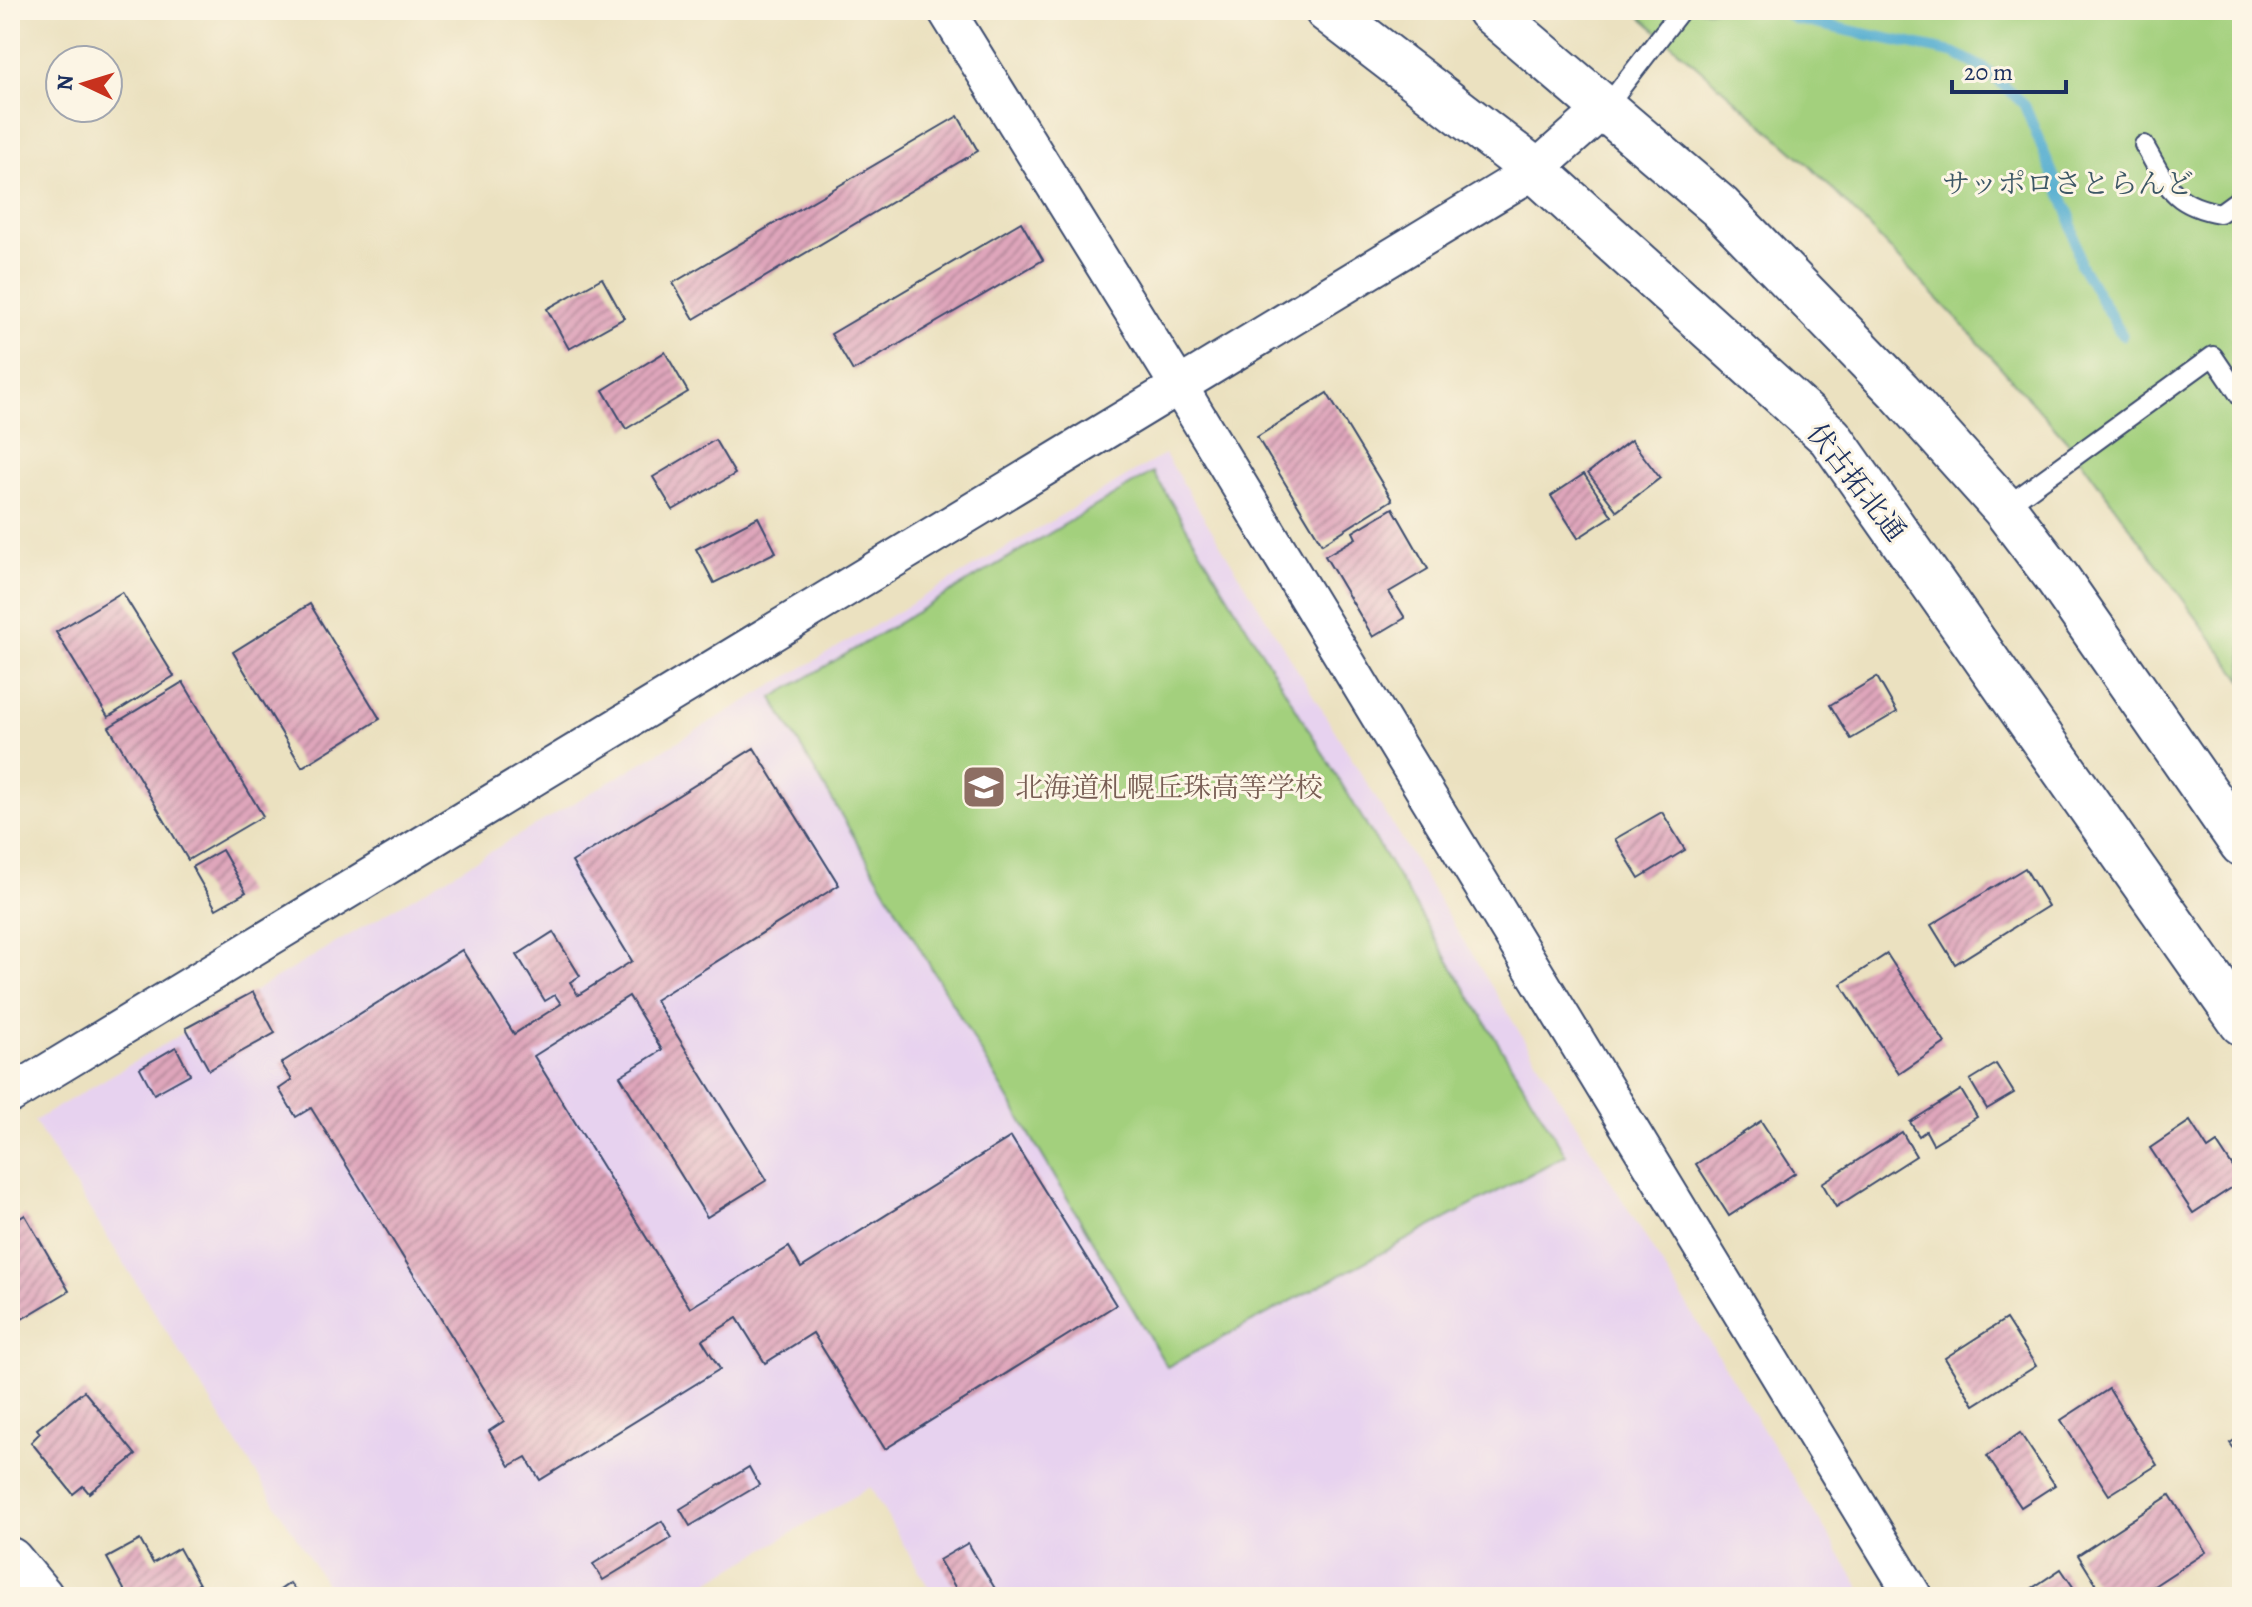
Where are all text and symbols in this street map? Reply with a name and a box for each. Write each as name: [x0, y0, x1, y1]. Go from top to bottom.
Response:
north arrow: [44, 44, 124, 124]
scale bar: [1952, 44, 2066, 94]
text: 20 m: [1964, 56, 2013, 88]
text: N: [50, 74, 81, 92]
park label: サッポロさとらんど: [1942, 165, 2194, 203]
street label: 伏古拓北通: [1798, 416, 1914, 549]
school or university icon: 北海道札幌丘珠高等学校: [960, 763, 1008, 811]
place label: 北海道札幌丘珠高等学校: [1015, 769, 1323, 807]

